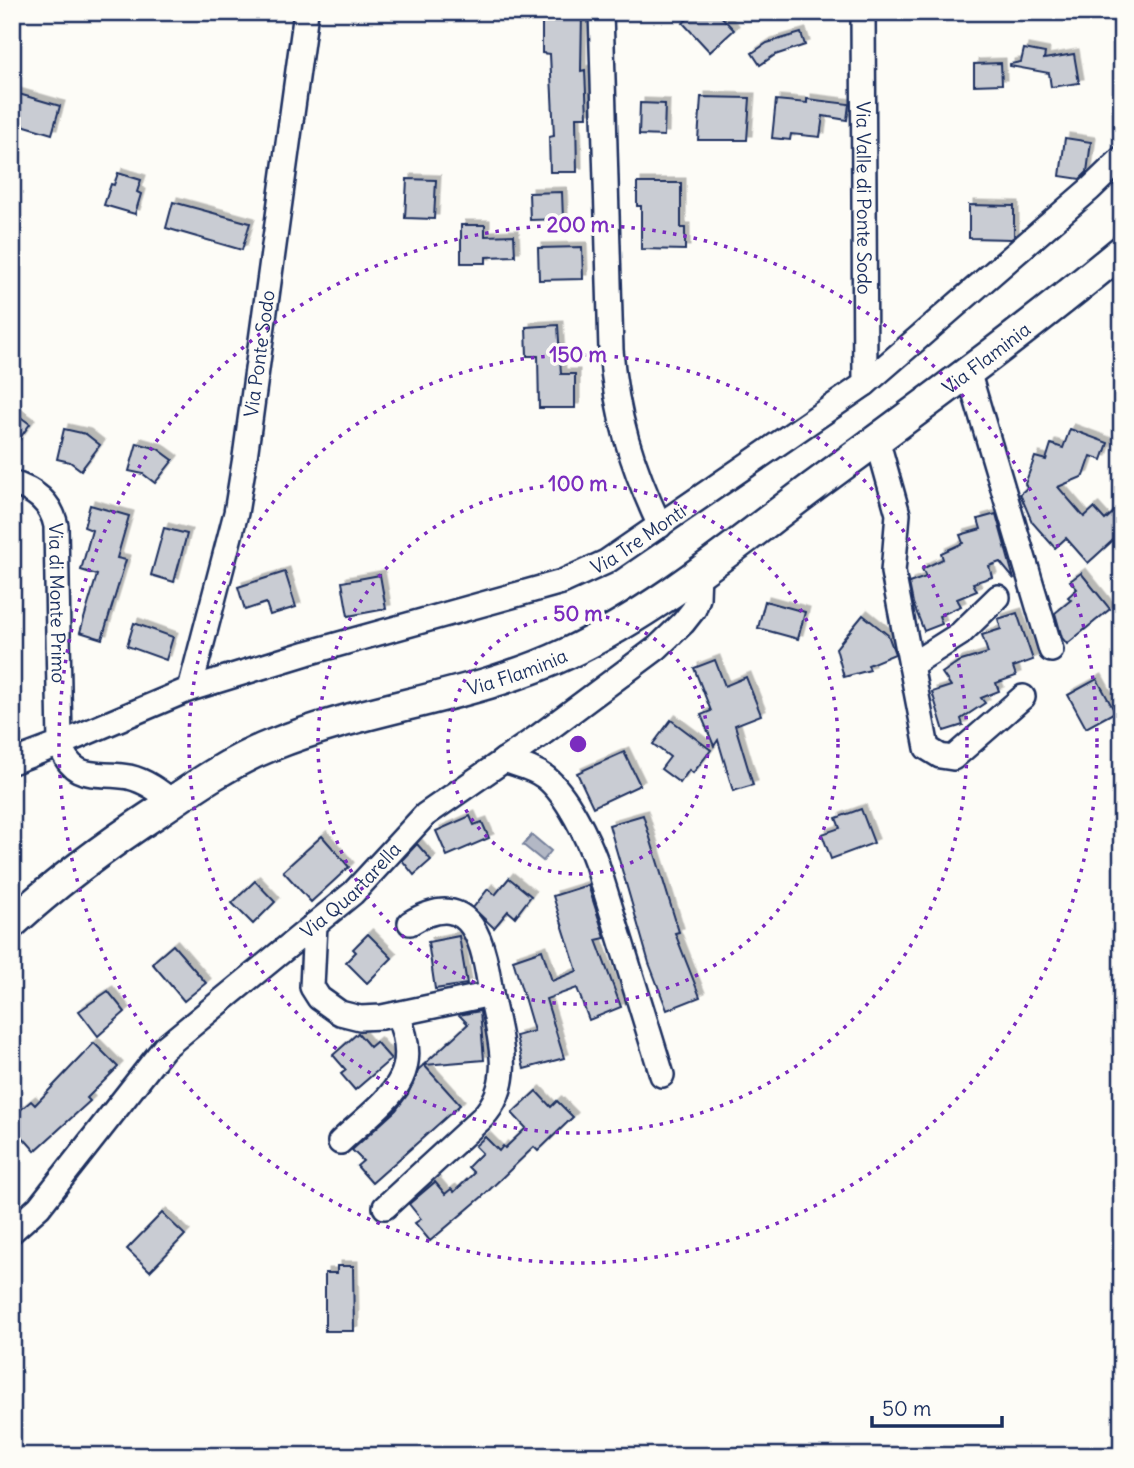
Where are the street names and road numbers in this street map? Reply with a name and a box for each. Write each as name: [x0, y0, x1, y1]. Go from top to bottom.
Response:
street label: Via Valle di Ponte Sodo: [851, 101, 877, 295]
street label: Via Ponte Sodo: [239, 288, 280, 419]
street label: Via Flaminia: [937, 317, 1035, 399]
street label: Via Tre Monti: [587, 499, 690, 579]
street label: Via di Monte Primo: [44, 523, 71, 683]
street label: Via Flaminia: [464, 643, 571, 701]
street label: Via Quartarella: [295, 837, 406, 943]

